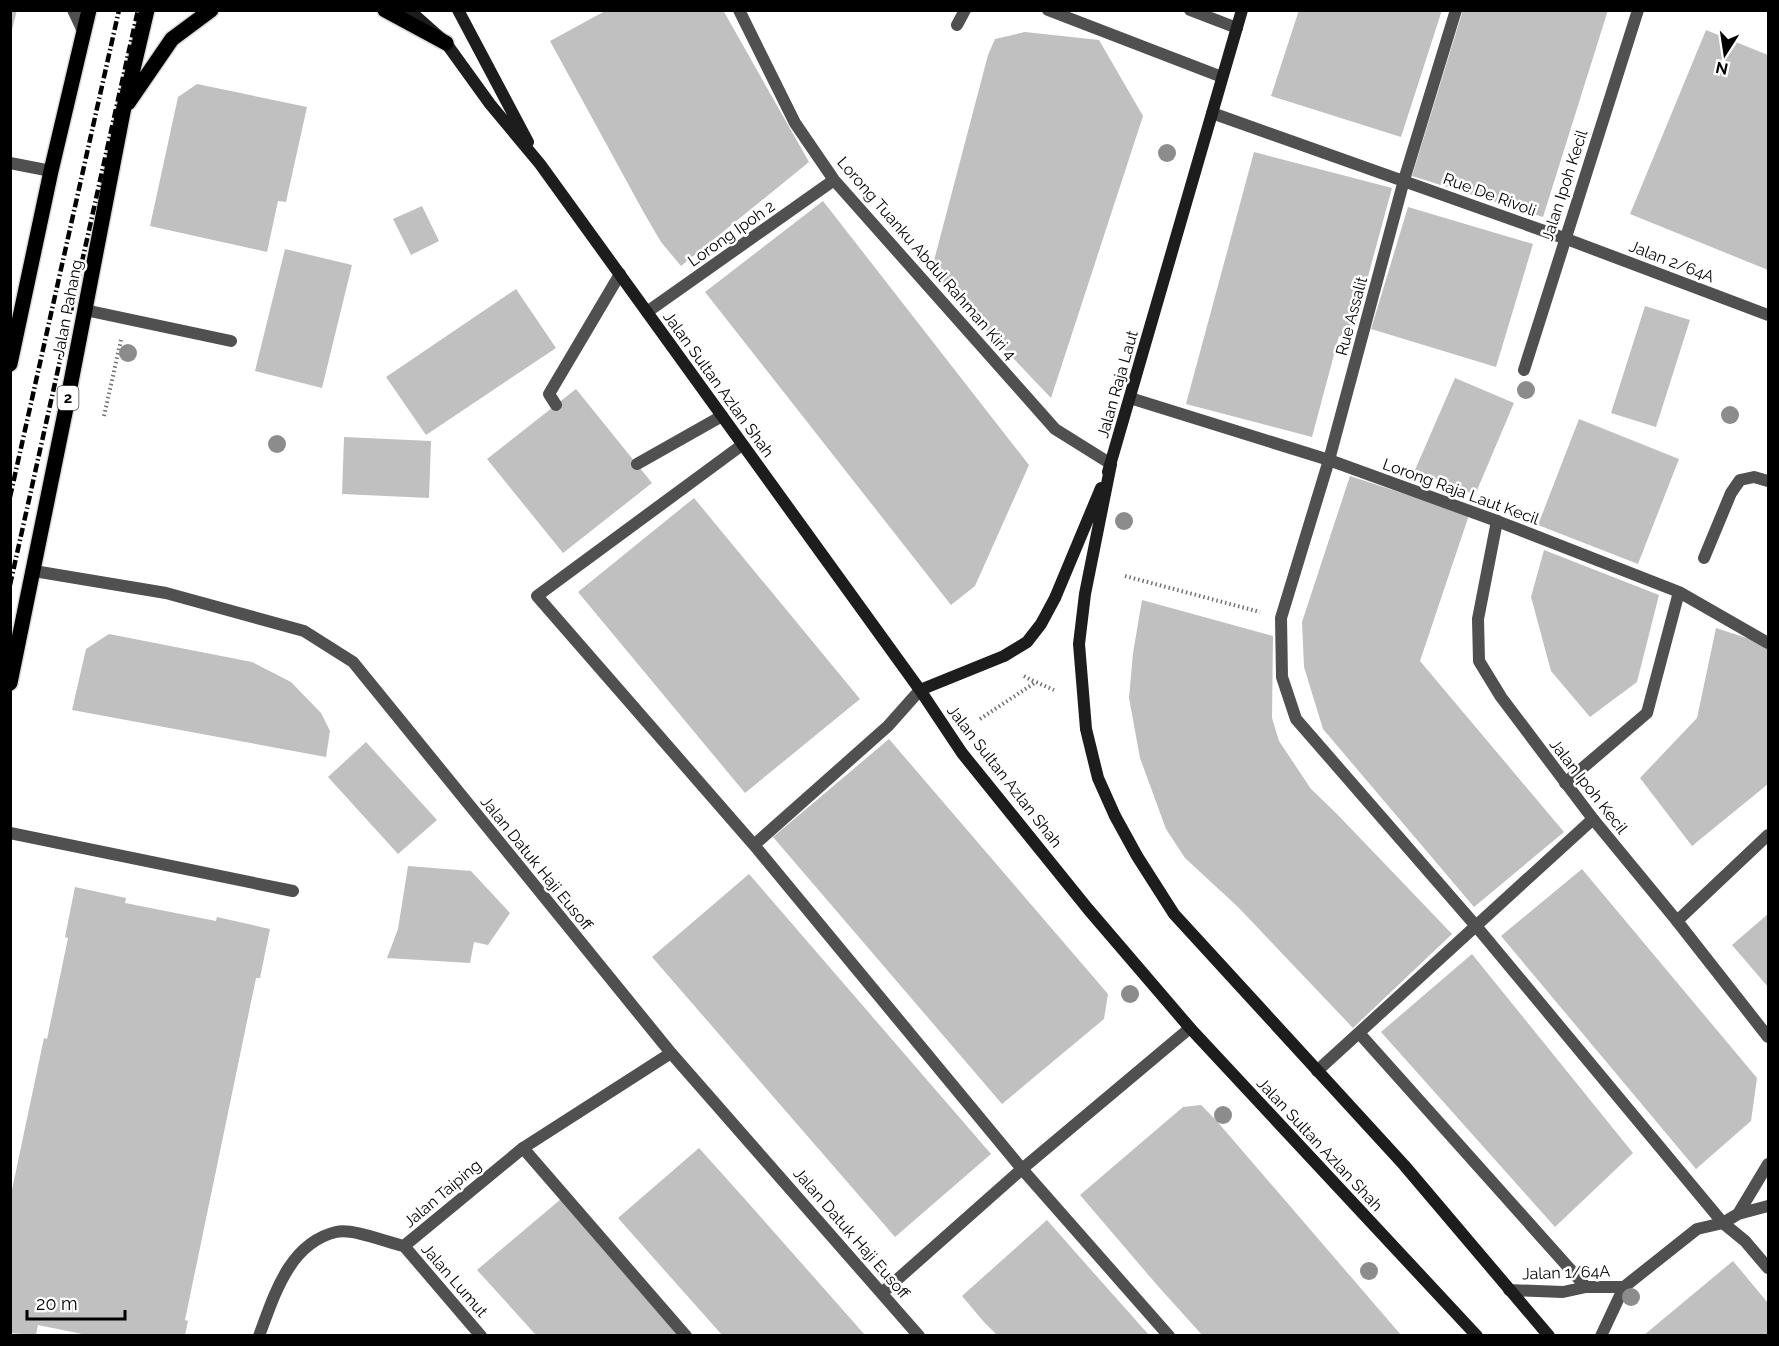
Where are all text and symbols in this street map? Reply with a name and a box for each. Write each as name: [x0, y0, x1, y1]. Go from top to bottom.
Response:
north arrow: [1695, 24, 1755, 84]
text: N: [1714, 58, 1730, 79]
street label: Jalan Ipoh Kecil: [1538, 127, 1592, 243]
street label: Lorong Tuanku Abdul Rahman Kiri 4: [833, 153, 1020, 364]
street label: Rue De Rivoli: [1441, 169, 1539, 220]
street label: Lorong Ipoh 2: [684, 196, 778, 270]
street label: Jalan 2/64A: [1627, 237, 1717, 286]
street label: Jalan Pahang: [49, 258, 86, 358]
street label: Rue Assalit: [1332, 274, 1371, 358]
street label: Jalan Sultan Azlan Shah: [659, 308, 778, 461]
street label: Jalan Raja Laut: [1093, 328, 1142, 440]
road number: 2: [58, 386, 78, 410]
street label: Lorong Raja Laut Kecil: [1380, 454, 1542, 529]
street label: Jalan Sultan Azlan Shah: [943, 701, 1066, 851]
street label: Jalan Ipoh Kecil: [1546, 735, 1632, 838]
street label: Jalan Datuk Haji Eusoff: [477, 792, 597, 935]
street label: Jalan Sultan Azlan Shah: [1253, 1074, 1386, 1215]
street label: Jalan Taiping: [400, 1156, 485, 1231]
street label: Jalan Datuk Haji Eusoff: [790, 1164, 914, 1303]
street label: Jalan Lumut: [418, 1240, 492, 1321]
street label: Jalan 1/64A: [1522, 1261, 1611, 1284]
scale bar: [27, 1283, 124, 1321]
text: 20 m: [36, 1293, 78, 1314]

